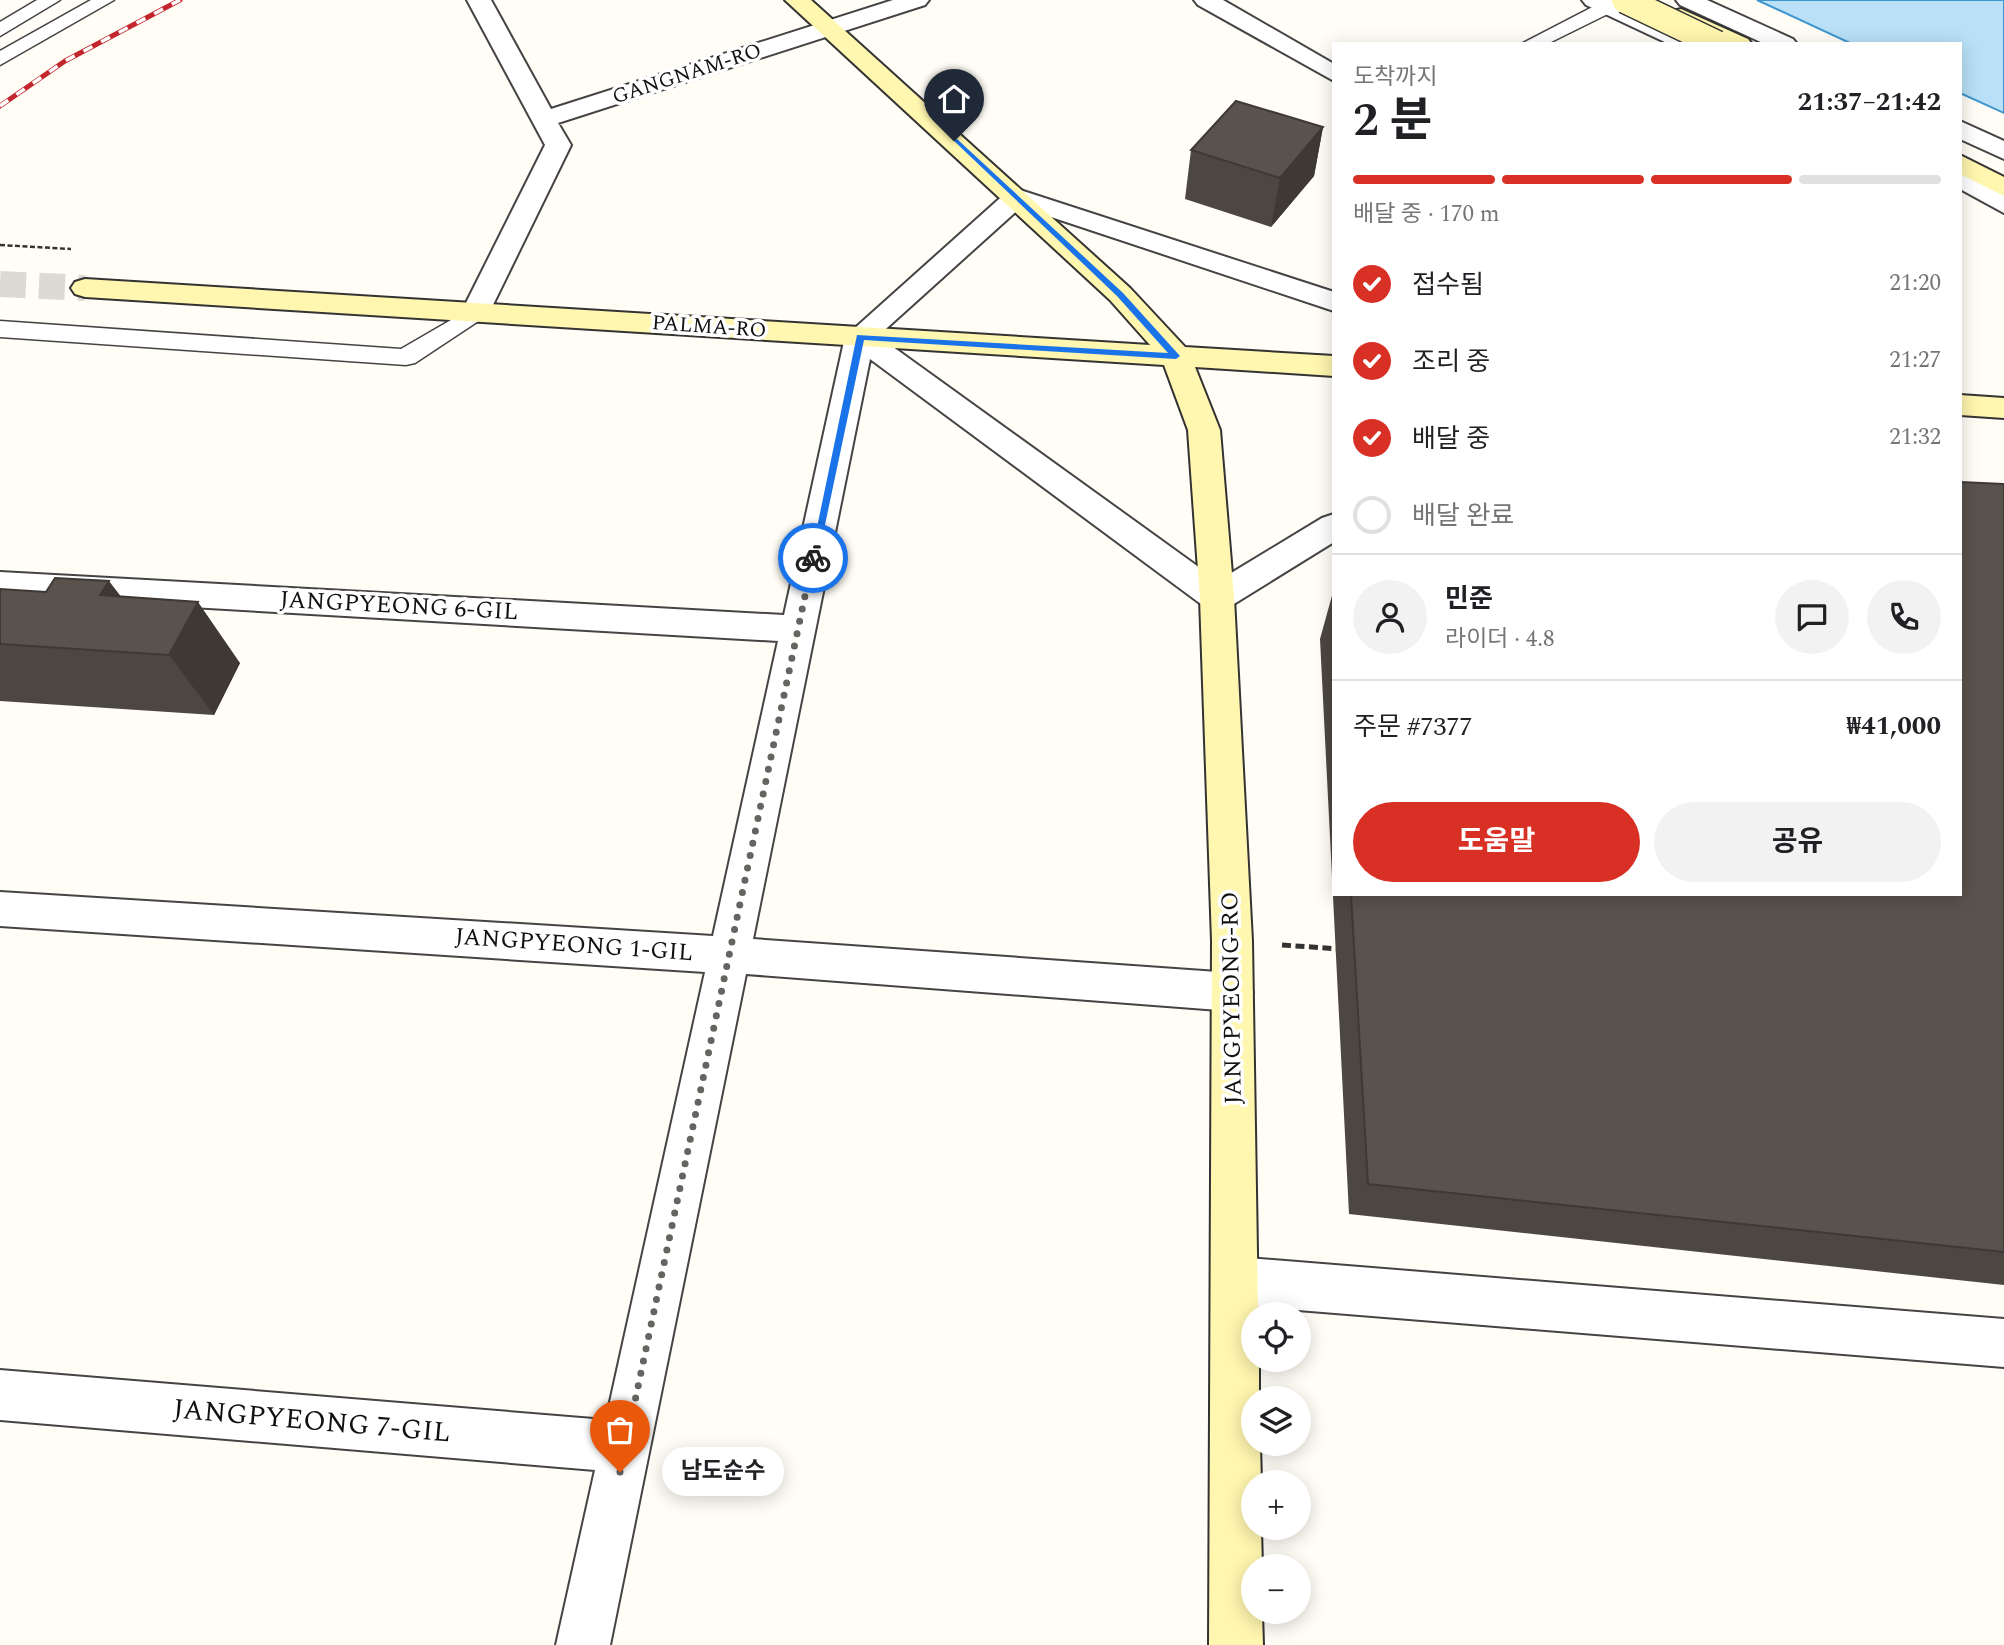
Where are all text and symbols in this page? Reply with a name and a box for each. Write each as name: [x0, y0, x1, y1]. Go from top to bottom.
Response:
street label: GANGNAM-RO: [608, 35, 766, 113]
text: 도착까지: [1353, 60, 1438, 95]
pin: [924, 69, 984, 141]
icon: home: [935, 80, 973, 118]
text: 21:37–21:42: [1797, 82, 1941, 122]
text: 2 분: [1353, 86, 1433, 156]
text: 배달 중 · 170 m: [1353, 197, 1500, 232]
icon: check: [1353, 265, 1391, 303]
text: 접수됨: [1412, 265, 1484, 305]
text: 21:20: [1889, 266, 1941, 301]
street label: PALMA-RO: [651, 307, 767, 347]
icon: check: [1353, 342, 1391, 380]
text: 조리 중: [1412, 342, 1490, 382]
text: 21:27: [1889, 343, 1941, 378]
icon: check: [1353, 419, 1391, 457]
text: 배달 중: [1412, 419, 1490, 459]
text: 21:32: [1889, 420, 1941, 455]
text: 배달 완료: [1412, 496, 1514, 536]
courier: [778, 523, 848, 593]
icon: bike: [794, 539, 832, 577]
text: 민준: [1445, 579, 1493, 619]
button: person: [1353, 580, 1427, 654]
button: chat: [1775, 580, 1849, 654]
button: phone: [1867, 580, 1941, 654]
street label: JANGPYEONG 6-GIL: [279, 582, 519, 630]
text: 라이더 · 4.8: [1445, 622, 1554, 657]
text: ₩41,000: [1847, 706, 1941, 746]
text: 주문 #7377: [1353, 707, 1472, 747]
button: 도움말: [1353, 802, 1640, 882]
button: 공유: [1654, 802, 1941, 882]
street label: JANGPYEONG-RO: [1212, 891, 1252, 1105]
street label: JANGPYEONG 1-GIL: [454, 919, 694, 971]
map controls: [1241, 1302, 1311, 1624]
button: locate: [1241, 1302, 1311, 1372]
button: layers: [1241, 1386, 1311, 1456]
street label: JANGPYEONG 7-GIL: [171, 1387, 453, 1455]
pin: [590, 1400, 650, 1472]
icon: bag: [601, 1411, 639, 1449]
callout: 남도순수: [662, 1448, 784, 1496]
text: 남도순수: [681, 1454, 765, 1489]
button: +: [1241, 1470, 1311, 1540]
button: −: [1241, 1554, 1311, 1624]

